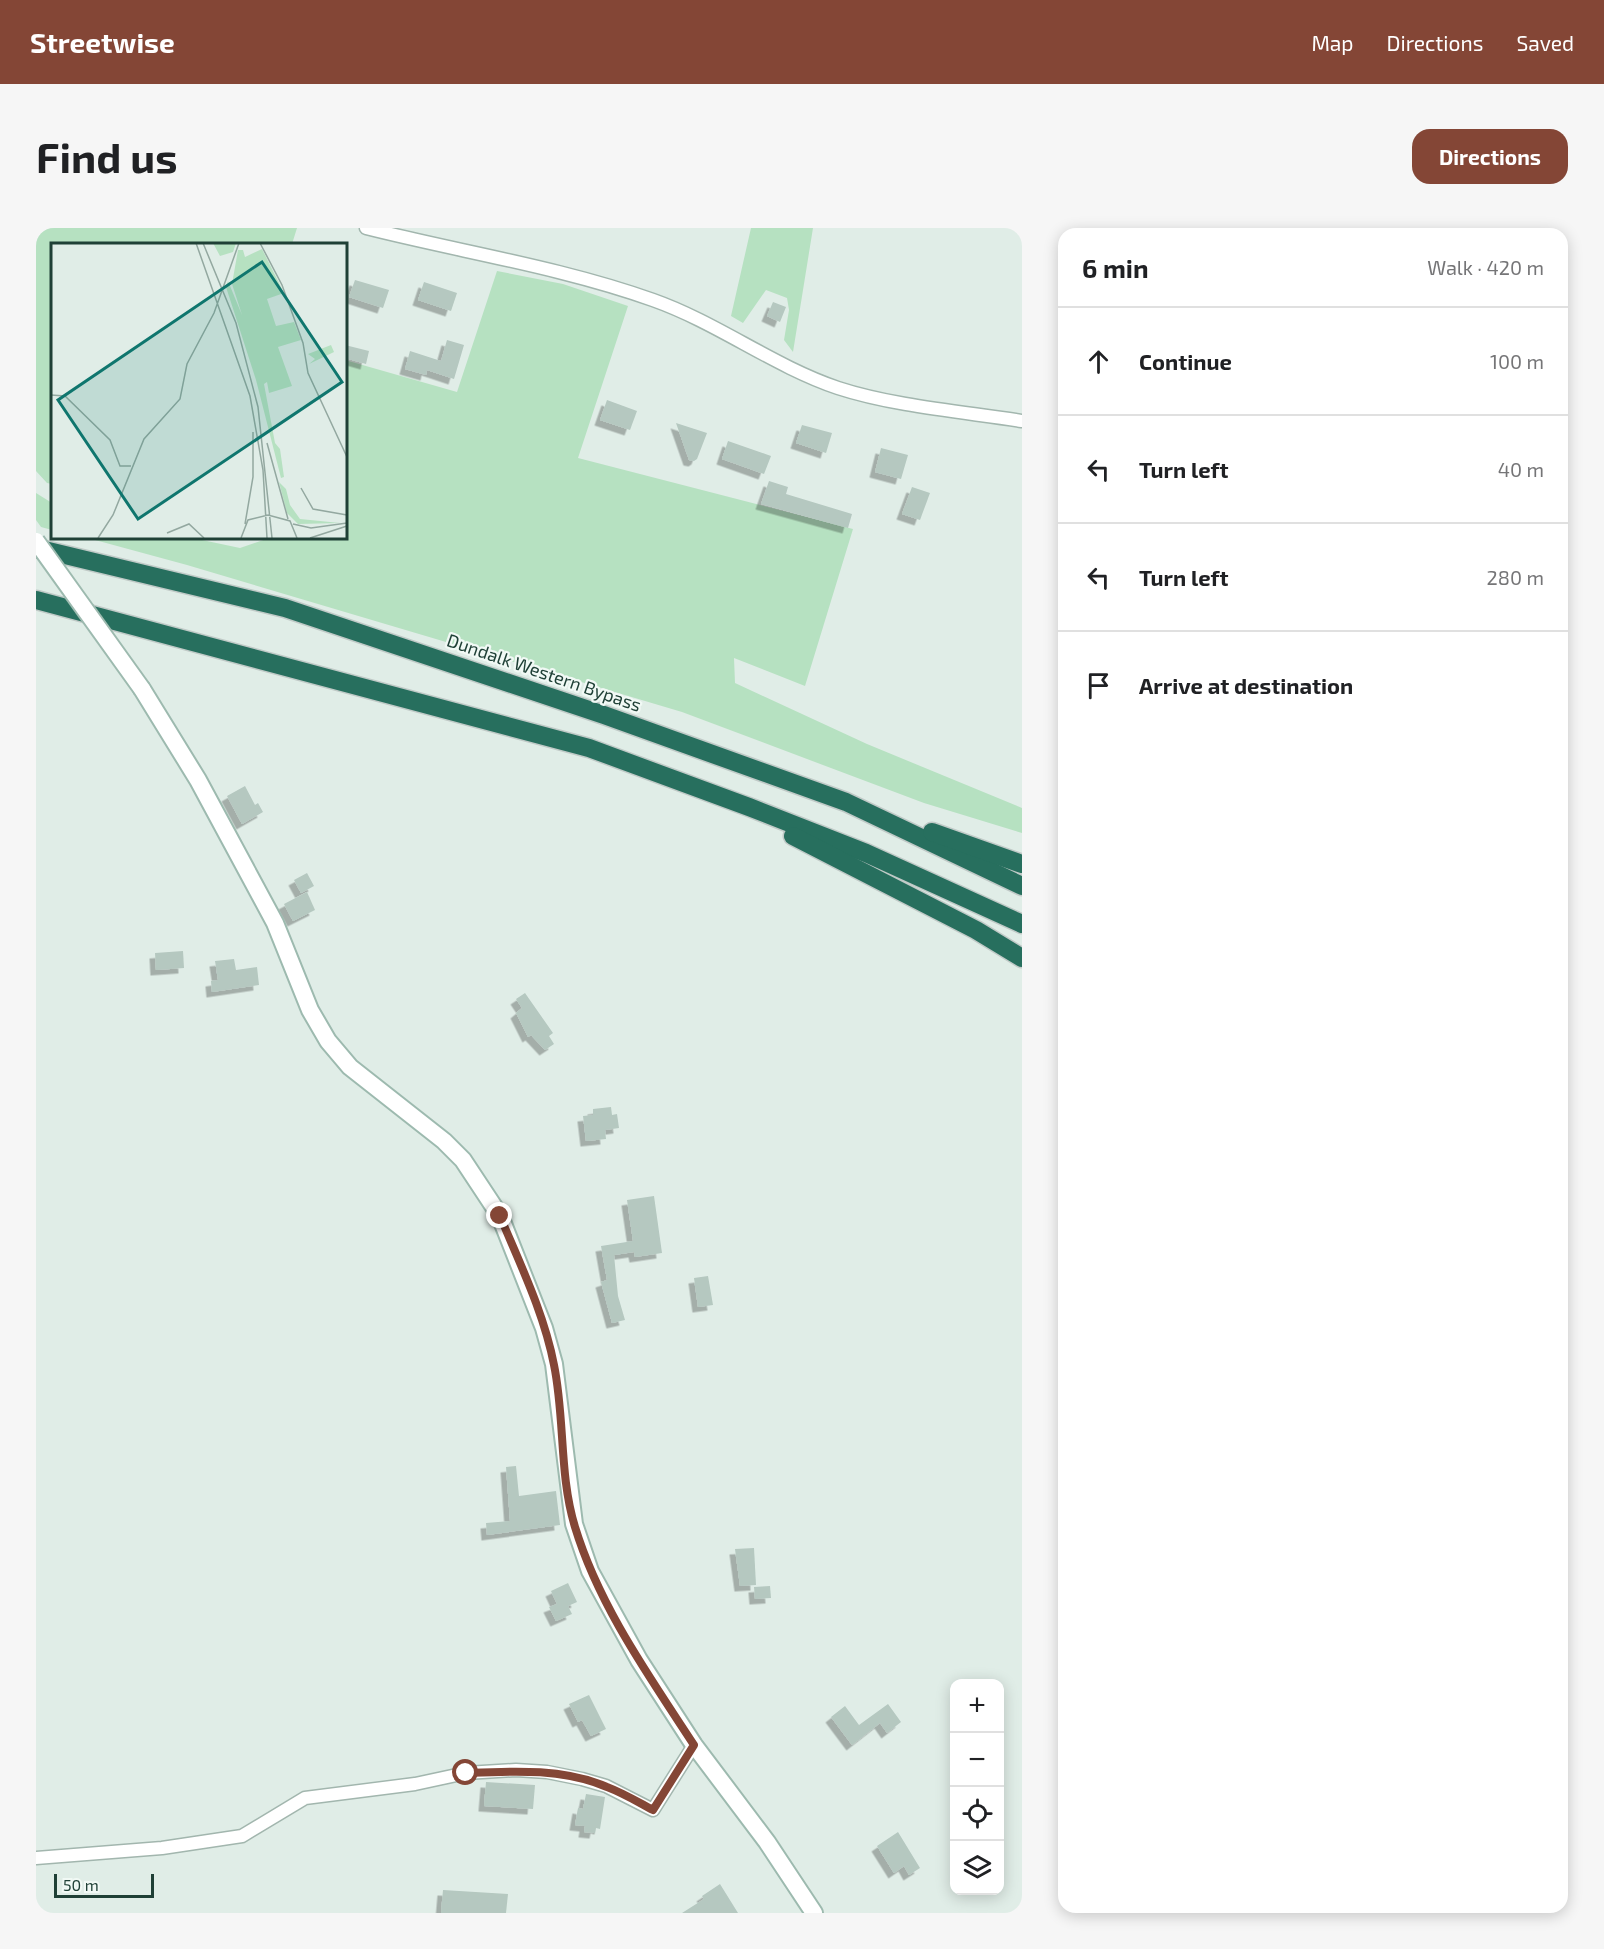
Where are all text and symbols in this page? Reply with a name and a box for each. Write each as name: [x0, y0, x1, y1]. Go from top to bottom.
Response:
text: Streetwise: [30, 25, 175, 59]
text: Map: [1311, 30, 1354, 55]
text: Directions: [1387, 30, 1483, 55]
text: Saved: [1516, 30, 1574, 55]
button: Directions: [1412, 129, 1568, 184]
text: Find us: [36, 131, 178, 181]
inset map: [51, 243, 346, 538]
text: 6 min: [1082, 252, 1149, 283]
text: Walk · 420 m: [1427, 255, 1544, 279]
icon: ahead: [1082, 345, 1115, 378]
text: Continue: [1139, 348, 1232, 374]
text: 100 m: [1490, 349, 1544, 373]
icon: left: [1082, 453, 1115, 486]
text: Turn left: [1139, 456, 1228, 482]
text: 40 m: [1498, 457, 1544, 481]
icon: left: [1082, 561, 1115, 594]
text: Turn left: [1139, 564, 1228, 590]
text: 280 m: [1487, 565, 1544, 589]
street label: Dundalk Western Bypass: [444, 628, 644, 716]
icon: arrive: [1082, 669, 1115, 702]
text: Arrive at destination: [1139, 672, 1353, 698]
route end: [486, 1202, 512, 1228]
map controls: [950, 1679, 1004, 1895]
button: +: [950, 1679, 1004, 1733]
button: −: [950, 1733, 1004, 1787]
route start: [452, 1759, 478, 1785]
button: locate: [950, 1787, 1004, 1841]
button: layers: [950, 1841, 1004, 1895]
scale bar: [54, 1871, 154, 1898]
text: 50 m: [63, 1875, 99, 1894]

